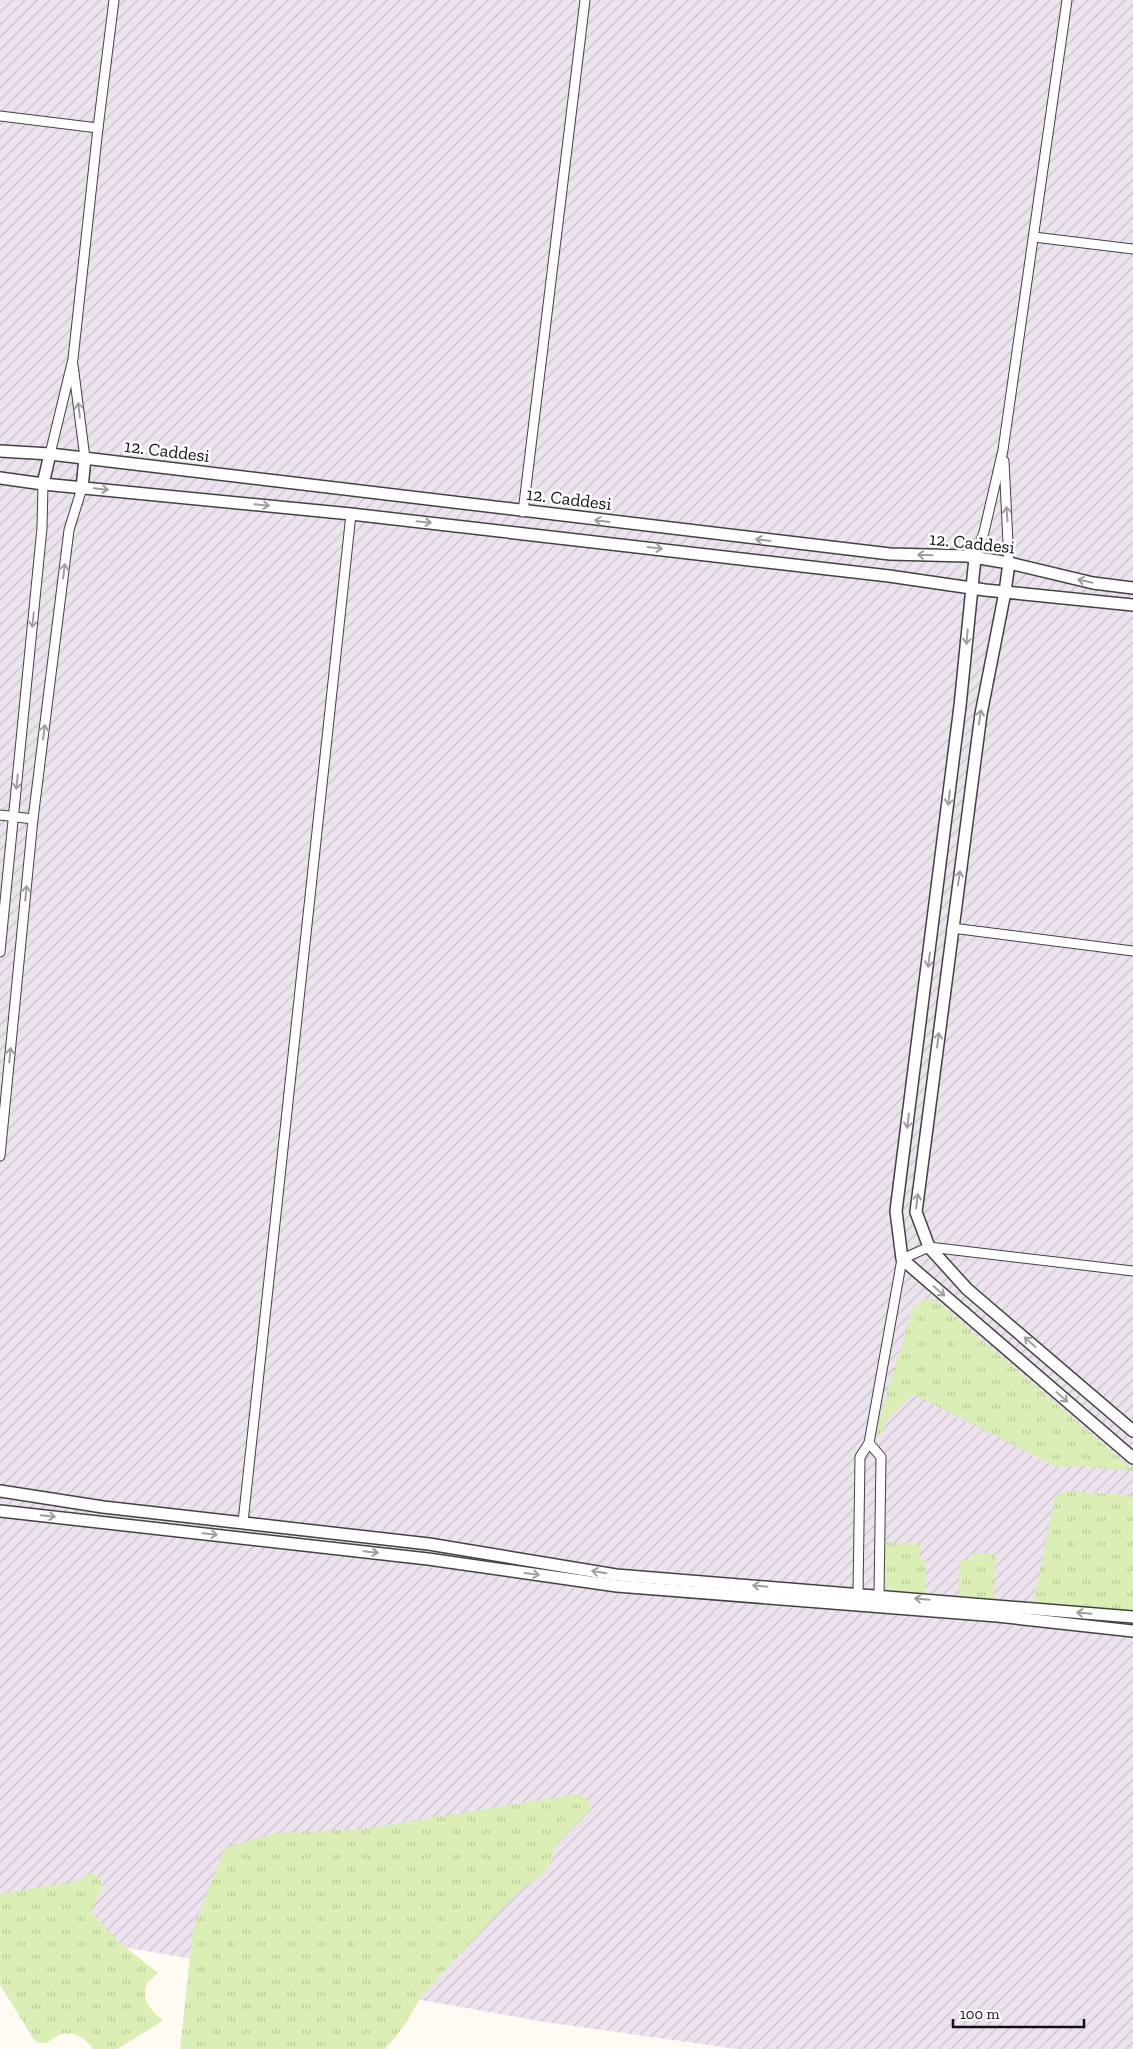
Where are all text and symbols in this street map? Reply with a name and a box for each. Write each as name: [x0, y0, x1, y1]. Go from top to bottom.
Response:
one-way arrow: [74, 402, 84, 418]
street label: 12. Caddesi: [123, 435, 211, 467]
street label: 12. Caddesi: [525, 483, 613, 515]
one-way arrow: [92, 485, 108, 494]
one-way arrow: [254, 500, 270, 510]
one-way arrow: [1003, 506, 1012, 522]
one-way arrow: [594, 516, 610, 526]
one-way arrow: [416, 517, 432, 527]
street label: 12. Caddesi: [928, 528, 1016, 558]
one-way arrow: [756, 535, 772, 545]
one-way arrow: [647, 543, 663, 553]
one-way arrow: [917, 550, 934, 560]
one-way arrow: [59, 563, 69, 579]
one-way arrow: [1077, 576, 1093, 585]
one-way arrow: [28, 612, 38, 628]
one-way arrow: [962, 629, 971, 645]
one-way arrow: [976, 710, 986, 726]
one-way arrow: [39, 724, 49, 740]
one-way arrow: [12, 774, 22, 790]
one-way arrow: [944, 790, 954, 806]
one-way arrow: [954, 871, 964, 887]
one-way arrow: [21, 886, 31, 902]
one-way arrow: [924, 951, 934, 967]
one-way arrow: [933, 1032, 943, 1048]
one-way arrow: [5, 1047, 15, 1063]
one-way arrow: [903, 1112, 913, 1128]
one-way arrow: [912, 1193, 922, 1209]
one-way arrow: [932, 1285, 945, 1297]
one-way arrow: [1023, 1336, 1036, 1348]
one-way arrow: [1055, 1391, 1068, 1402]
one-way arrow: [40, 1511, 56, 1521]
one-way arrow: [202, 1529, 218, 1539]
one-way arrow: [363, 1547, 379, 1557]
one-way arrow: [591, 1566, 607, 1576]
one-way arrow: [524, 1569, 540, 1579]
one-way arrow: [753, 1582, 769, 1591]
one-way arrow: [915, 1595, 931, 1604]
one-way arrow: [1077, 1608, 1093, 1617]
scale bar: [953, 1996, 1084, 2028]
text: 100 m: [960, 2005, 999, 2023]

